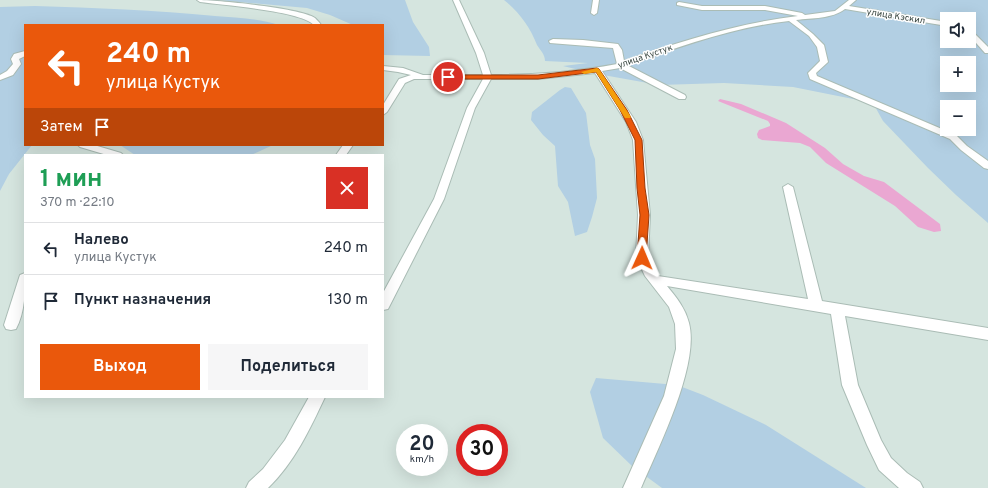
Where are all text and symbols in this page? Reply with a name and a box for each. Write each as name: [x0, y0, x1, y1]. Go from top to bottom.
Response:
street label: улица Кэскил: [866, 6, 926, 27]
map controls: [940, 12, 976, 136]
button: sound: [940, 12, 976, 48]
text: 240 m: [106, 37, 191, 73]
icon: left: [40, 40, 92, 92]
street label: улица Кустук: [616, 42, 674, 71]
button: +: [940, 56, 976, 92]
pin: [431, 60, 465, 94]
icon: arrive: [437, 66, 459, 88]
text: улица Кустук: [106, 72, 220, 95]
button: −: [940, 100, 976, 136]
icon: arrive: [91, 116, 113, 138]
text: Затем: [40, 118, 83, 137]
text: 1 мин: [40, 165, 102, 195]
button: close: [326, 167, 368, 209]
text: 370 m · 22:10: [40, 195, 115, 211]
text: Налево: [74, 231, 129, 250]
position arrow: [621, 237, 663, 279]
icon: left: [40, 238, 62, 260]
text: 240 m: [324, 239, 368, 258]
text: улица Кустук: [74, 250, 157, 266]
icon: arrive: [40, 290, 62, 312]
text: Пункт назначения: [74, 291, 211, 310]
text: 130 m: [328, 291, 368, 310]
button: Выход: [40, 344, 200, 390]
button: Поделиться: [208, 344, 368, 390]
speed limit sign: 30: [456, 424, 508, 476]
text: 20: [409, 432, 435, 458]
text: km/h: [410, 453, 434, 466]

